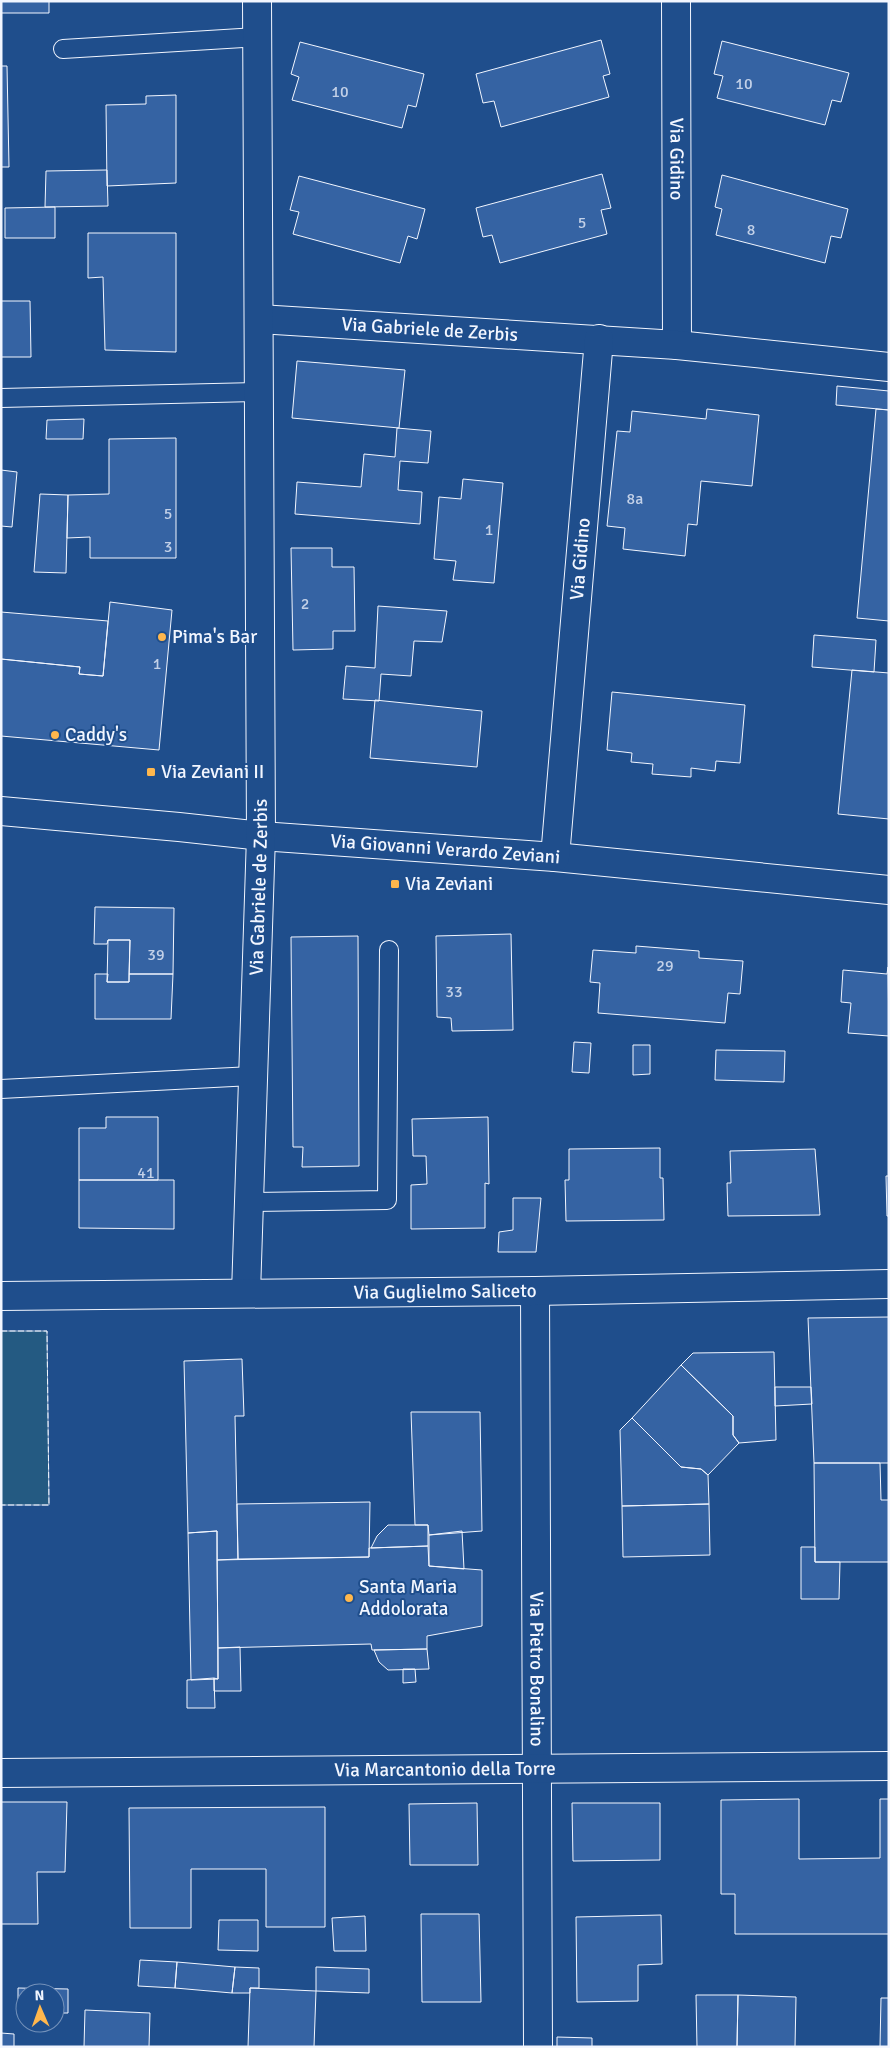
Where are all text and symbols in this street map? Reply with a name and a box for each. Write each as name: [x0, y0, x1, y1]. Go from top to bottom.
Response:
house number: 10: [735, 74, 753, 94]
house number: 10: [331, 82, 349, 102]
street label: Via Gidino: [664, 118, 689, 201]
house number: 5: [578, 213, 586, 233]
house number: 8: [747, 220, 755, 240]
street label: Via Gabriele de Zerbis: [341, 312, 519, 347]
house number: 8a: [627, 489, 643, 509]
house number: 5: [164, 504, 172, 524]
street label: Via Gidino: [565, 517, 596, 601]
house number: 1: [485, 520, 493, 540]
house number: 3: [164, 537, 172, 557]
house number: 2: [301, 594, 309, 614]
place label: Pima's Bar: [172, 625, 257, 649]
marker: Pima's Bar: [156, 631, 168, 643]
house number: 1: [153, 654, 161, 674]
place label: Caddy's: [65, 723, 127, 747]
marker: Caddy's: [49, 729, 61, 741]
place label: Via Zeviani II: [161, 760, 264, 784]
marker: Via Zeviani II: [145, 766, 157, 778]
street label: Via Gabriele de Zerbis: [244, 799, 273, 976]
street label: Via Giovanni Verardo Zeviani: [330, 829, 561, 869]
place label: Via Zeviani: [405, 872, 493, 896]
marker: Via Zeviani: [389, 878, 401, 890]
house number: 39: [147, 945, 165, 965]
house number: 29: [656, 956, 674, 976]
house number: 33: [445, 982, 463, 1002]
house number: 41: [137, 1163, 155, 1183]
street label: Via Guglielmo Saliceto: [353, 1279, 537, 1305]
place label: Santa Maria Addolorata: [359, 1575, 457, 1621]
street label: Via Pietro Bonalino: [524, 1591, 549, 1747]
marker: Santa Maria Addolorata: [343, 1592, 355, 1604]
street label: Via Marcantonio della Torre: [334, 1757, 556, 1782]
north arrow: [15, 1983, 65, 2033]
text: N: [34, 1987, 45, 2004]

